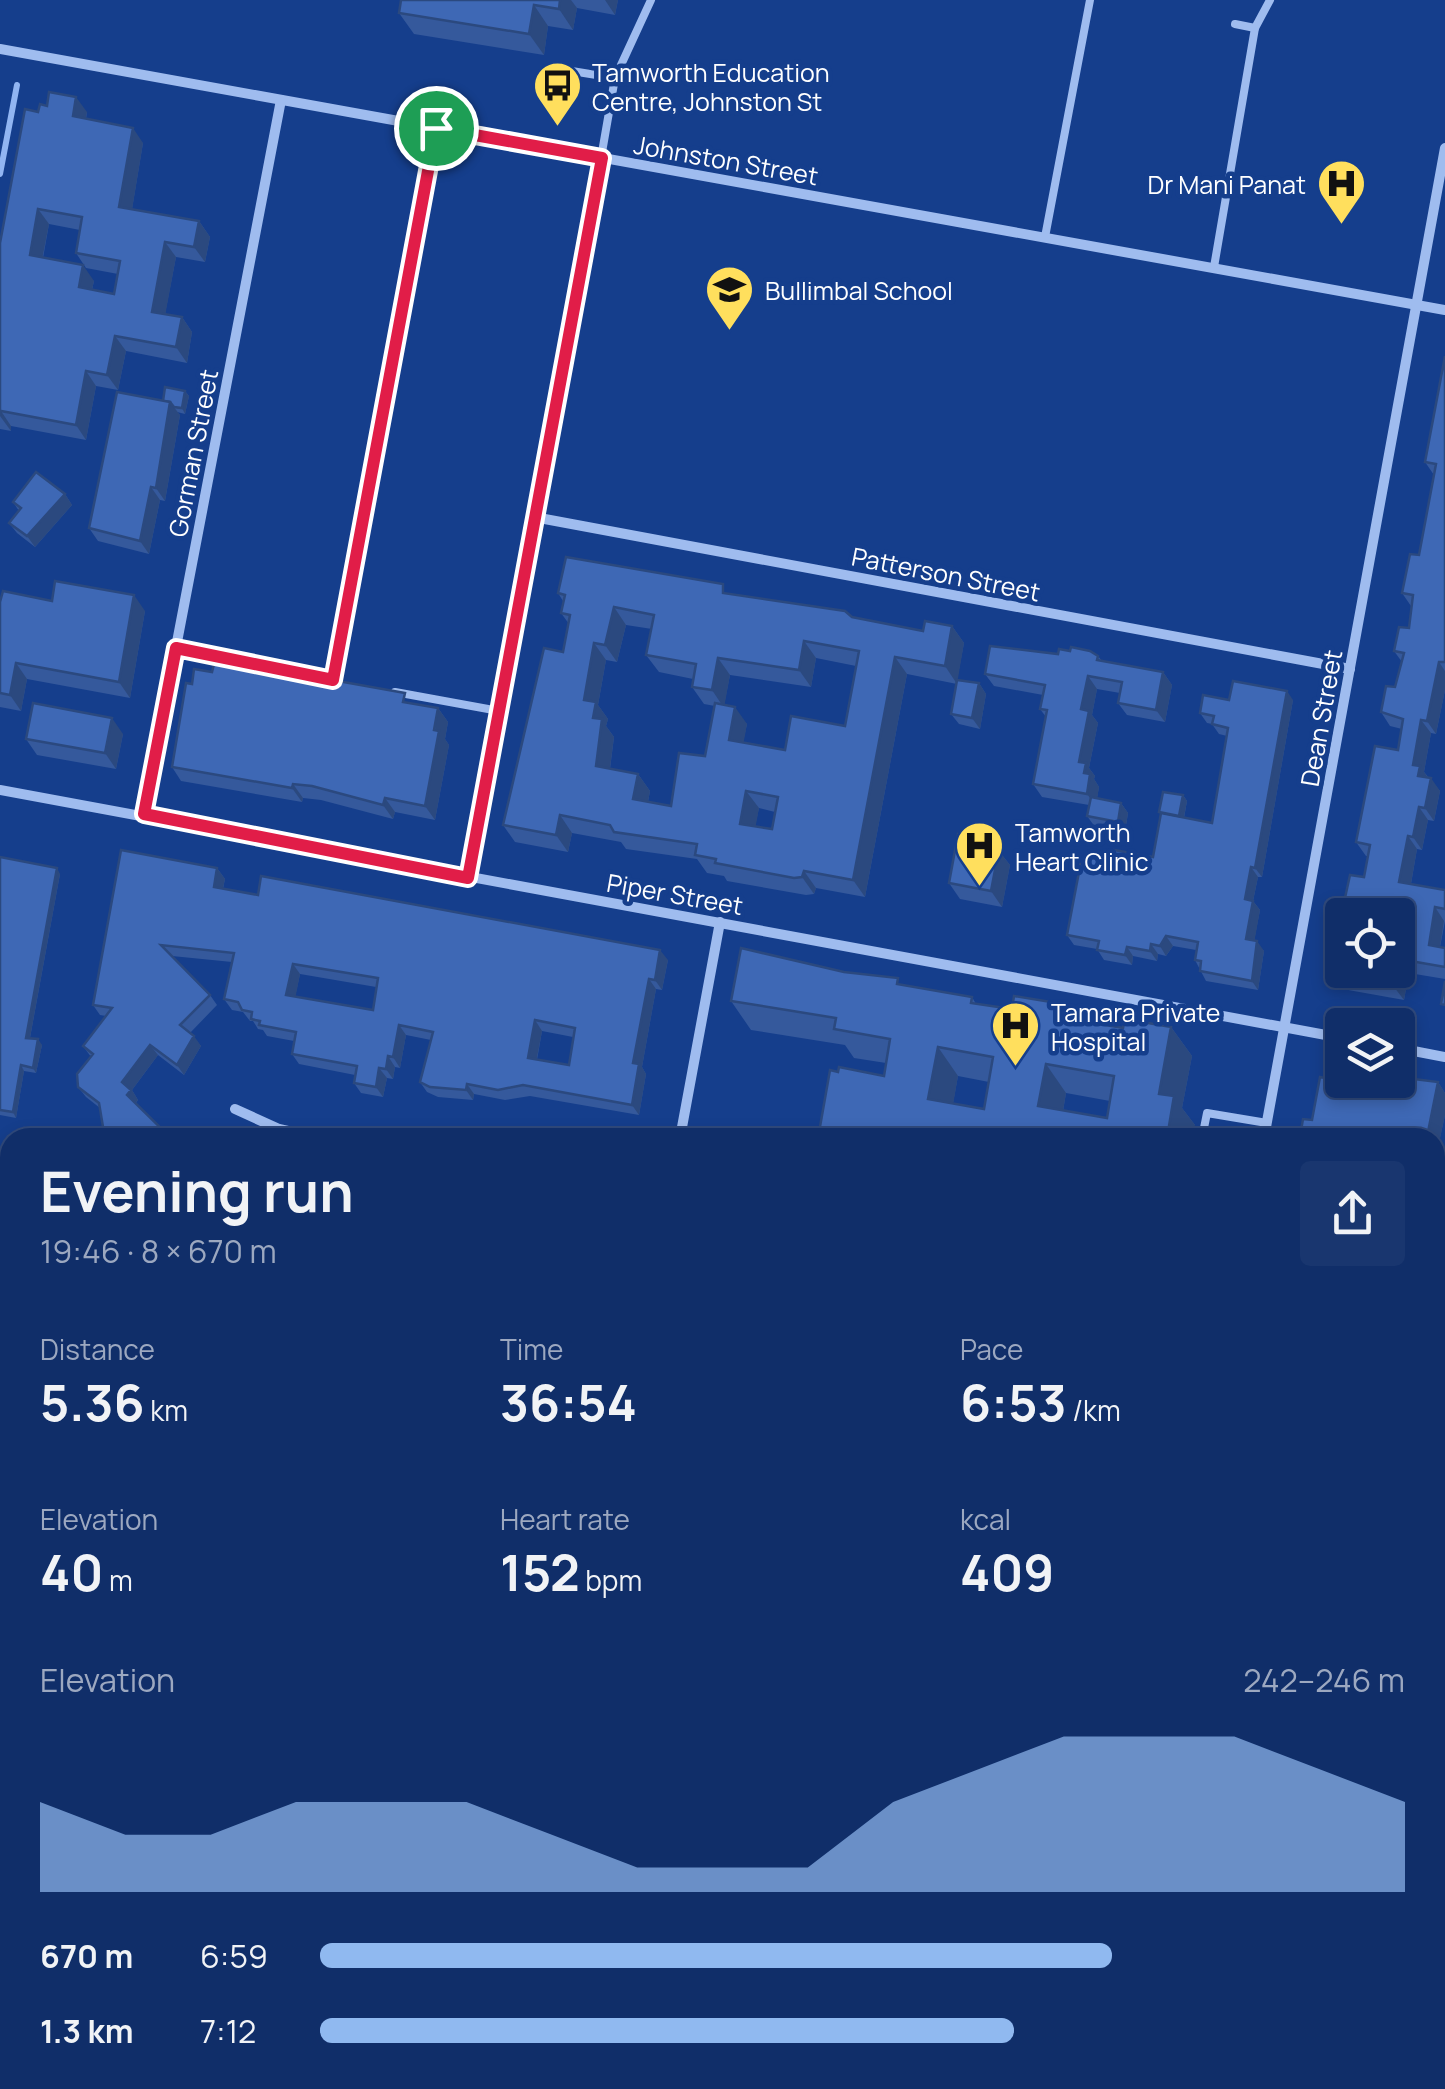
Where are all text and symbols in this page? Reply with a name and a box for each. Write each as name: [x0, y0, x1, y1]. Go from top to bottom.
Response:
place label: Tamworth Education Centre, Johnston St: [592, 55, 830, 119]
bus stop icon: Tamworth Education Centre, Johnston St: [531, 60, 583, 128]
pin: [394, 86, 479, 171]
icon: arrive: [409, 101, 464, 156]
street label: Johnston Street: [631, 127, 821, 193]
hospital icon: Dr Mani Panat: [1315, 158, 1367, 226]
place label: Dr Mani Panat: [1147, 167, 1306, 202]
school or university icon: Bullimbal School: [704, 264, 756, 332]
place label: Bullimbal School: [765, 273, 953, 308]
street label: Gorman Street: [160, 366, 226, 540]
street label: Patterson Street: [849, 539, 1043, 609]
street label: Dean Street: [1292, 647, 1350, 789]
place label: Tamworth Heart Clinic: [1015, 815, 1149, 879]
hospital icon: Tamworth Heart Clinic: [954, 820, 1006, 888]
street label: Piper Street: [604, 865, 746, 923]
map controls: [1325, 898, 1415, 1098]
button: locate: [1325, 898, 1415, 988]
place label: Tamara Private Hospital: [1051, 995, 1220, 1059]
hospital icon: Tamara Private Hospital: [990, 1000, 1042, 1068]
button: layers: [1325, 1008, 1415, 1098]
text: Evening run: [40, 1153, 354, 1229]
button: share: [1300, 1161, 1405, 1266]
text: 19:46 · 8 × 670 m: [40, 1229, 277, 1273]
text: Distance: [40, 1330, 155, 1368]
text: Time: [500, 1330, 563, 1368]
text: Pace: [960, 1330, 1023, 1368]
text: 5.36: [40, 1368, 145, 1436]
text: 36:54: [500, 1368, 637, 1436]
text: 6:53: [960, 1368, 1067, 1436]
text: km: [145, 1391, 188, 1429]
text: /km: [1067, 1391, 1121, 1429]
text: Elevation: [40, 1500, 158, 1538]
text: Heart rate: [500, 1500, 630, 1538]
text: kcal: [960, 1500, 1011, 1538]
text: 40: [40, 1538, 103, 1606]
text: 152: [500, 1538, 580, 1606]
text: 409: [960, 1538, 1054, 1606]
text: m: [103, 1561, 133, 1599]
text: bpm: [580, 1561, 642, 1599]
text: Elevation: [40, 1658, 175, 1702]
text: 242–246 m: [1243, 1658, 1405, 1702]
text: 670 m: [40, 1934, 133, 1978]
text: 6:59: [200, 1934, 268, 1978]
text: 1.3 km: [40, 2009, 133, 2053]
text: 7:12: [200, 2009, 256, 2053]

